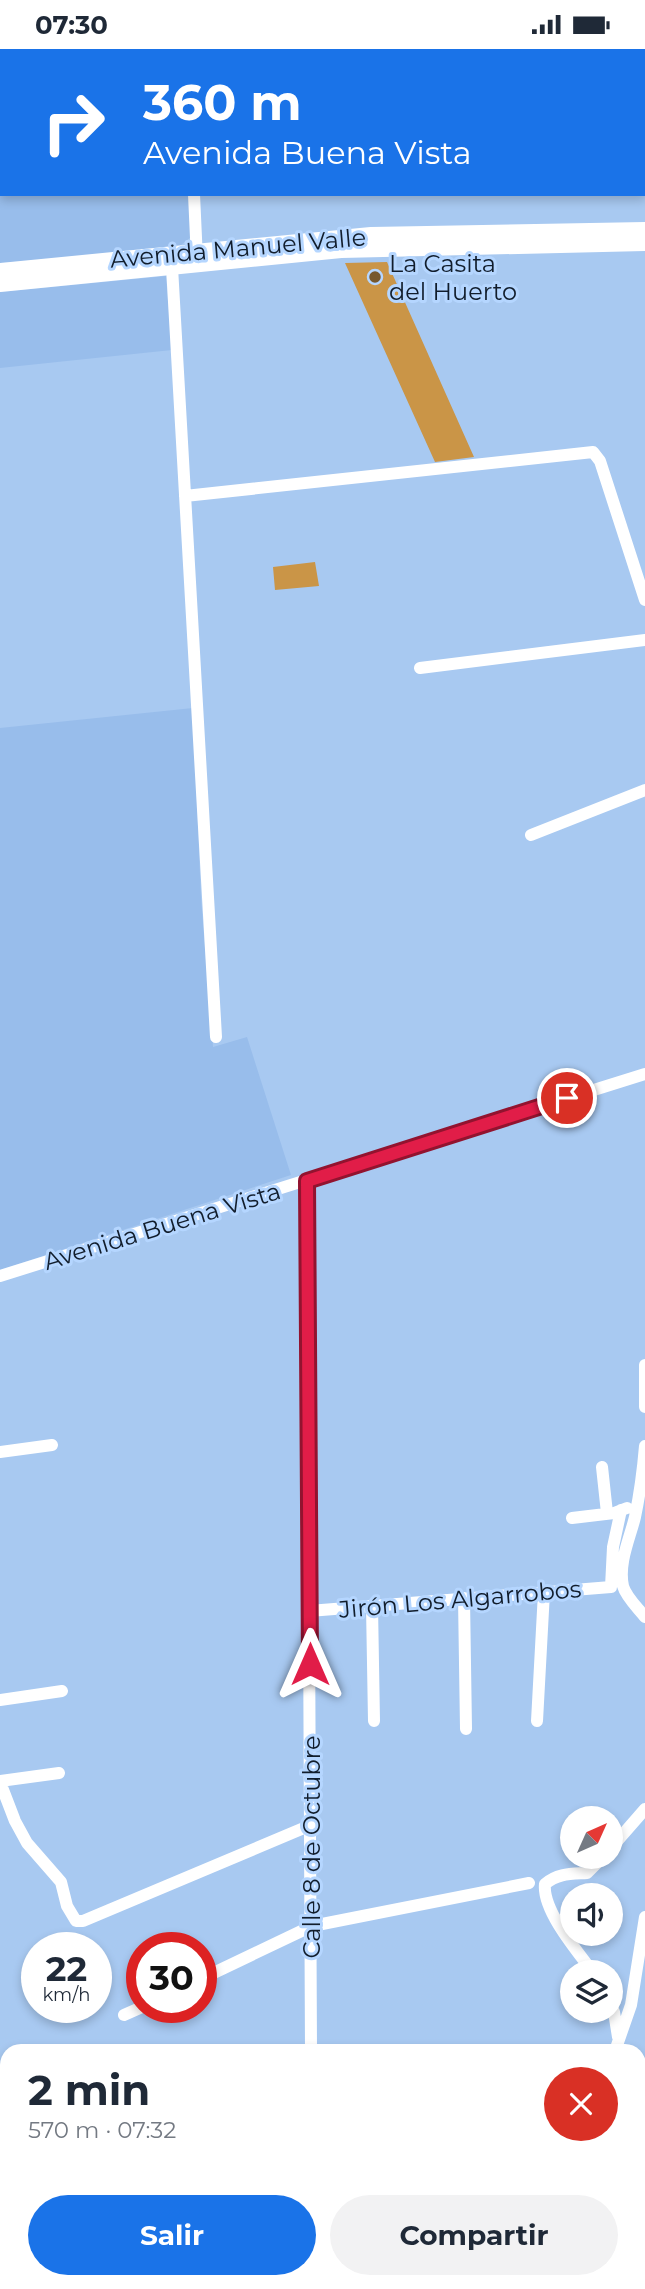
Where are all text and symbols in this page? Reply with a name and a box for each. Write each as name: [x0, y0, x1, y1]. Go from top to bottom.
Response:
text: 07:30: [35, 9, 108, 41]
text: 360 m: [143, 73, 302, 132]
icon: right: [28, 77, 119, 168]
text: Avenida Buena Vista: [143, 133, 472, 172]
street label: Avenida Manuel Valle: [109, 222, 367, 274]
place label: La Casita del Huerto: [389, 249, 517, 306]
marker: La Casita del Huerto: [367, 269, 383, 285]
pin: [537, 1068, 597, 1128]
icon: arrive: [548, 1079, 586, 1117]
street label: Avenida Buena Vista: [40, 1176, 284, 1276]
street label: Jirón Los Algarrobos: [336, 1574, 583, 1624]
position arrow: [273, 1627, 347, 1701]
street label: Calle 8 de Octubre: [297, 1735, 326, 1959]
north arrow: [560, 1806, 623, 1869]
map controls: [560, 1806, 623, 2023]
button: sound: [560, 1883, 623, 1946]
speed limit sign: 30: [126, 1932, 217, 2023]
text: 22: [46, 1947, 87, 1990]
button: layers: [560, 1960, 623, 2023]
text: km/h: [42, 1984, 91, 2006]
text: 2 min: [28, 2064, 150, 2116]
button: close: [544, 2067, 618, 2141]
text: 570 m · 07:32: [28, 2116, 176, 2144]
button: Salir: [28, 2195, 316, 2275]
button: Compartir: [330, 2195, 618, 2275]

